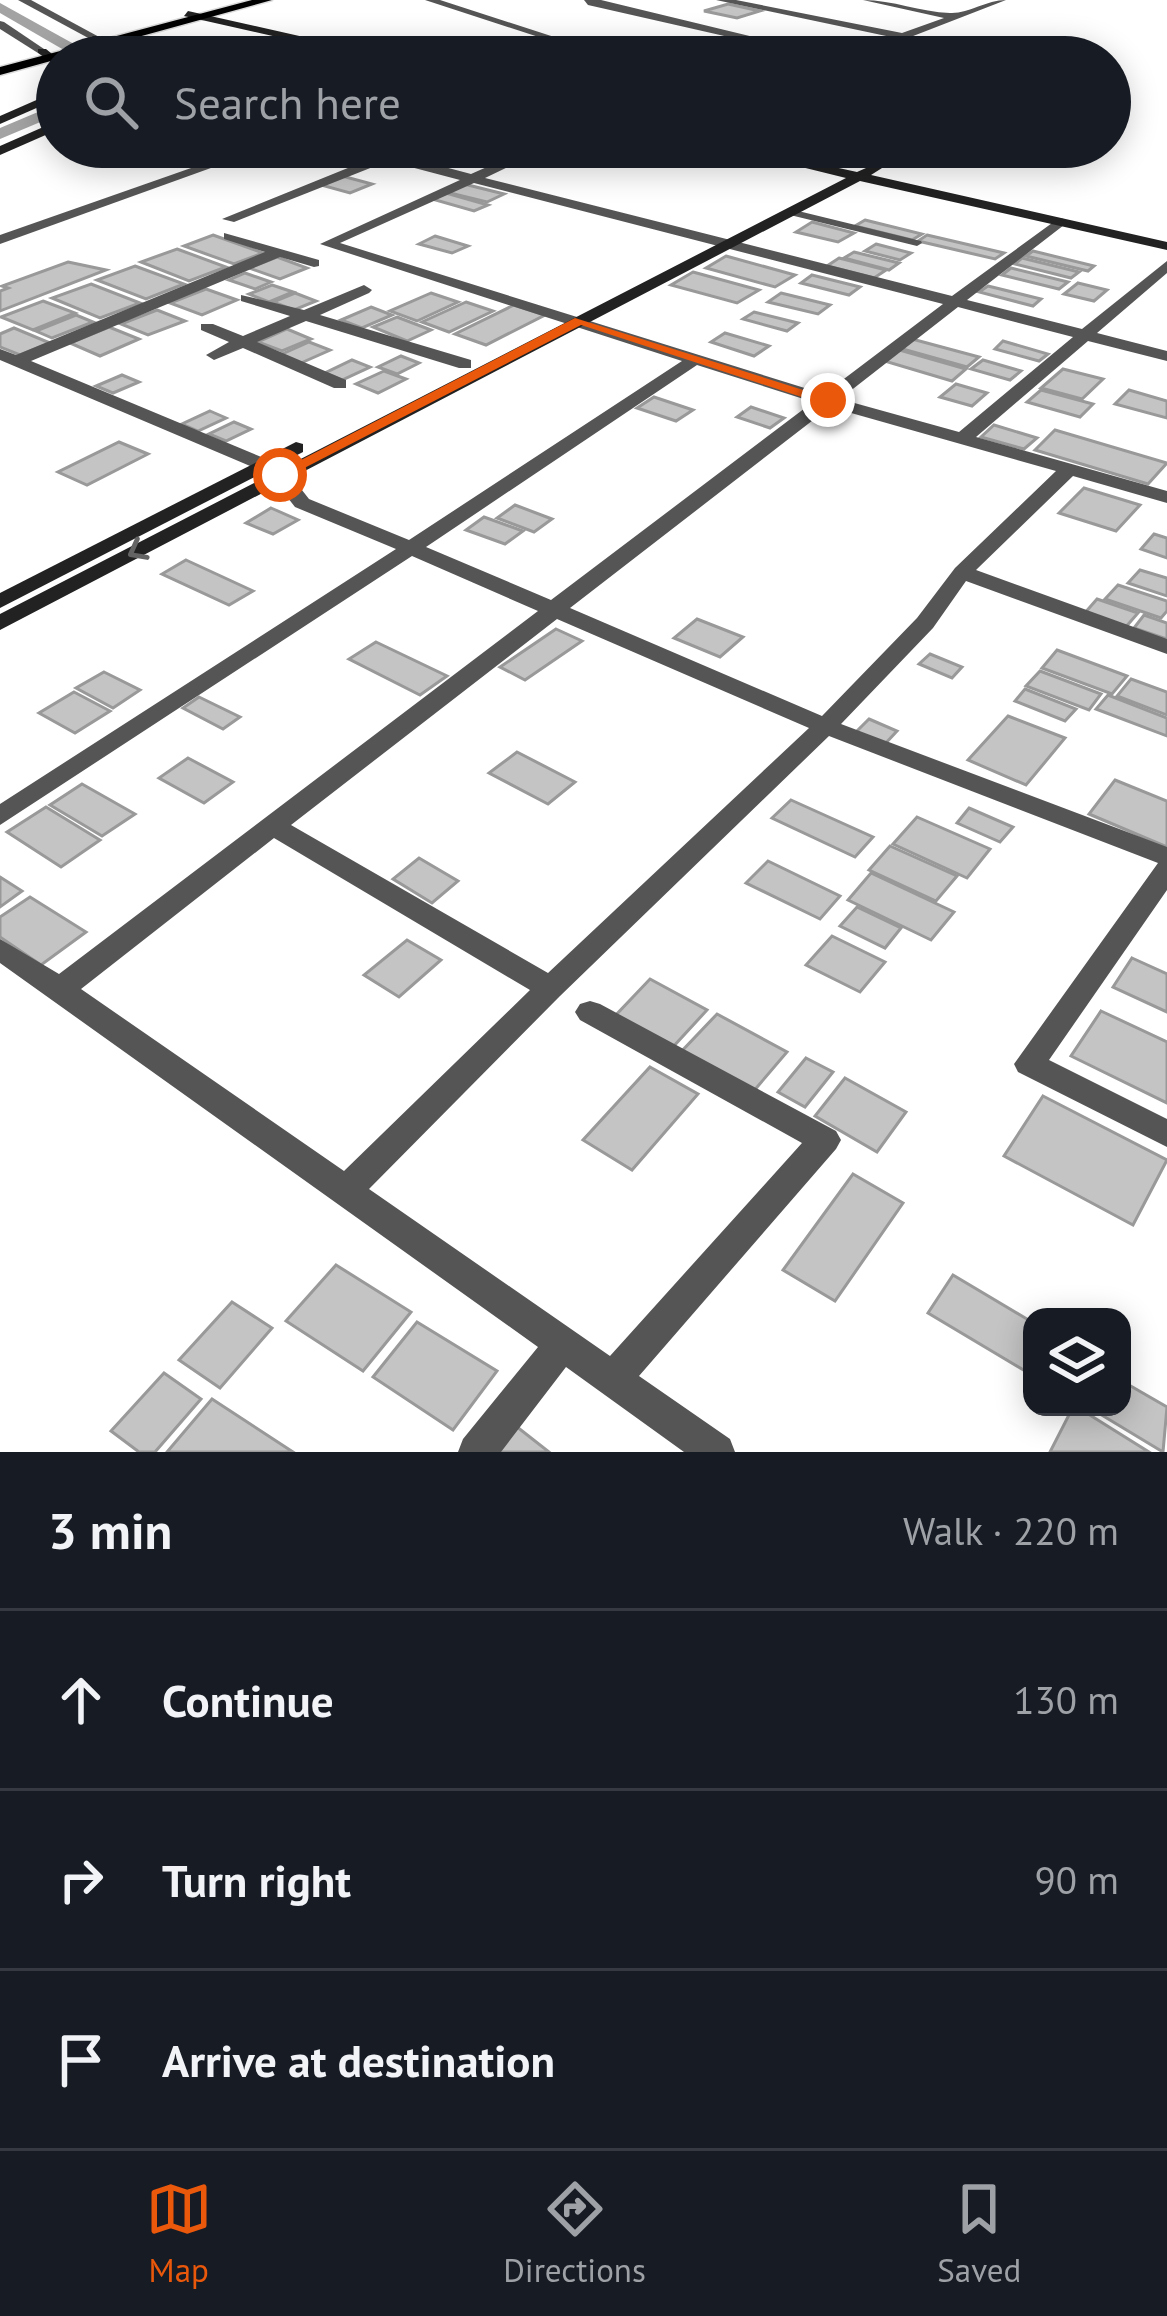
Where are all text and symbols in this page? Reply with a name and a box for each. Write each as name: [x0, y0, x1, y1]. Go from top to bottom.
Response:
search box: [36, 36, 1131, 168]
icon: search: [78, 69, 144, 135]
text: Search here: [174, 73, 401, 131]
route end: [801, 373, 855, 427]
route start: [253, 448, 307, 502]
one-way arrow: [129, 537, 150, 560]
map controls: [1023, 1308, 1131, 1416]
button: layers: [1023, 1308, 1131, 1416]
text: 3 min: [48, 1497, 172, 1563]
text: Walk · 220 m: [903, 1505, 1119, 1556]
icon: ahead: [48, 1667, 114, 1733]
text: Continue: [162, 1671, 334, 1729]
text: 130 m: [1013, 1674, 1119, 1725]
icon: right: [48, 1847, 114, 1913]
text: Turn right: [162, 1851, 351, 1909]
text: 90 m: [1034, 1854, 1119, 1905]
icon: arrive: [48, 2027, 114, 2093]
text: Arrive at destination: [162, 2031, 555, 2089]
tab: Map: [146, 2176, 212, 2291]
tab: Directions: [503, 2176, 646, 2291]
tab: Saved: [937, 2176, 1021, 2291]

